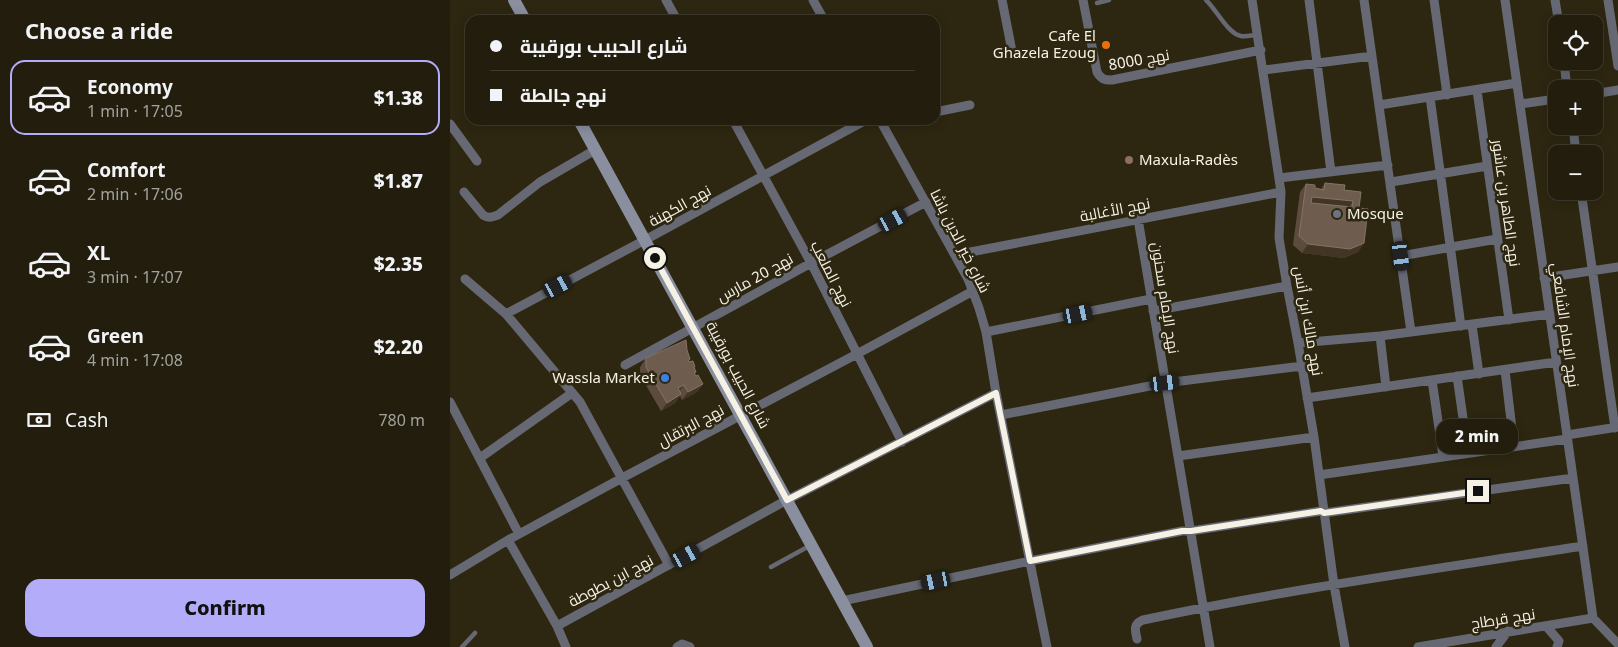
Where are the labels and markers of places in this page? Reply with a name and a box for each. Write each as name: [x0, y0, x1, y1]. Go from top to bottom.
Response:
place label: Cafe El Ghazela Ezoug: [993, 25, 1096, 62]
marker: Cafe El Ghazela Ezoug: [1100, 39, 1112, 51]
place label: Maxula-Radès: [1139, 149, 1238, 169]
marker: Maxula-Radès: [1123, 154, 1135, 166]
place label: Mosque: [1347, 203, 1404, 223]
marker: Mosque: [1331, 208, 1343, 220]
place label: Wassla Market: [552, 367, 656, 387]
marker: Wassla Market: [659, 372, 671, 384]

